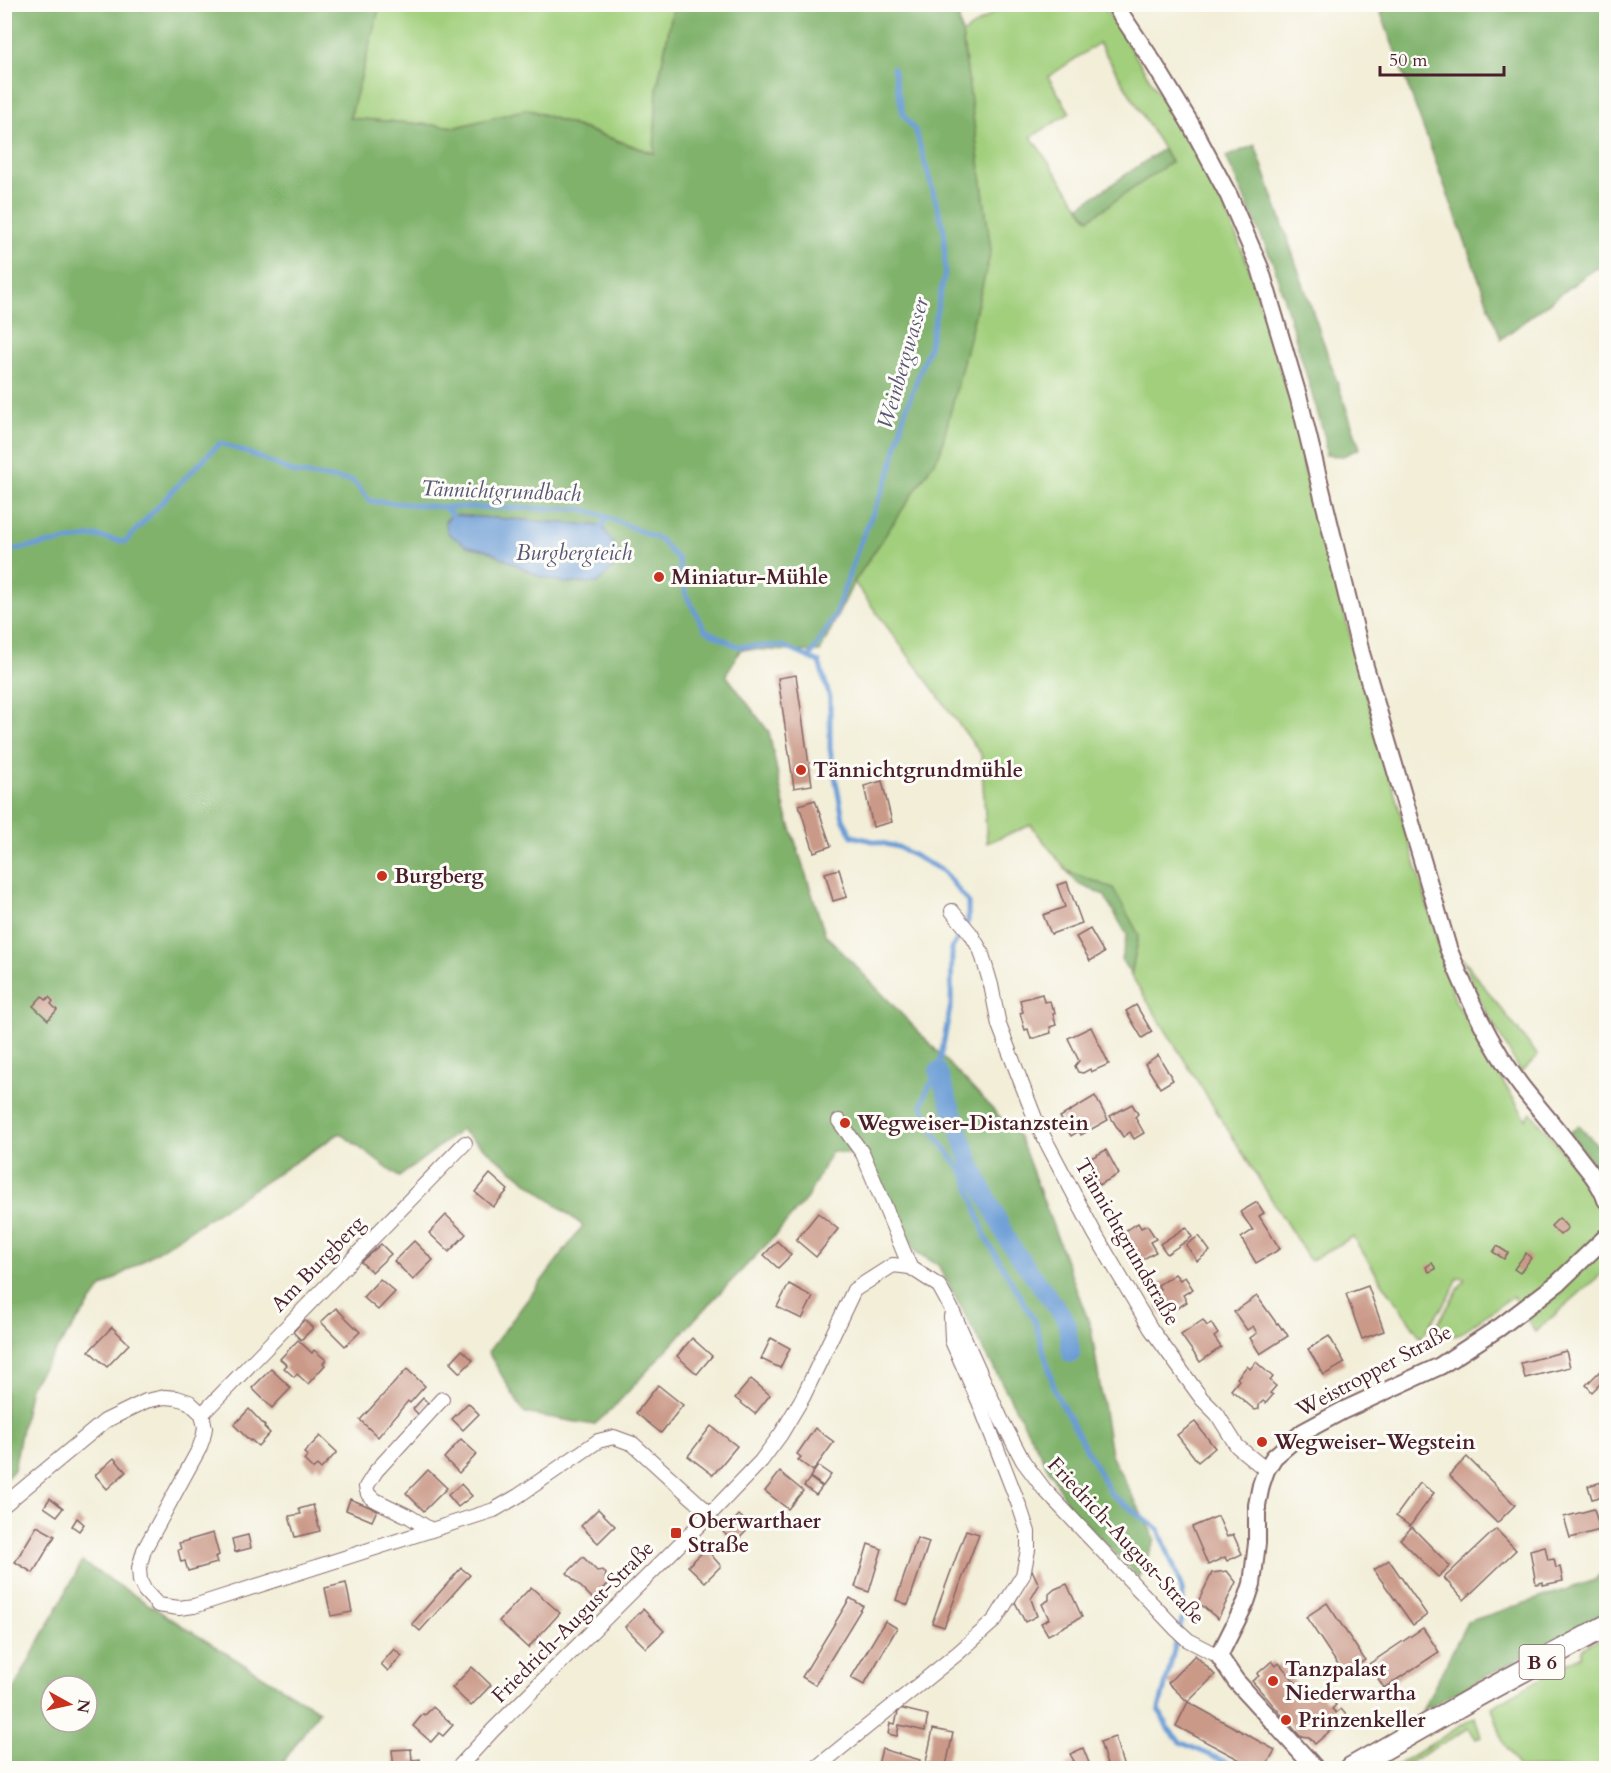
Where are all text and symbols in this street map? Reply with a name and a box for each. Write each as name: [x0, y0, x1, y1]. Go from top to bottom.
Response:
scale bar: [1380, 39, 1504, 77]
text: 50 m: [1389, 48, 1428, 73]
water label: Weinbergwasser: [870, 293, 936, 432]
water label: Tännichtgrundbach: [420, 473, 582, 509]
water label: Burgbergteich: [516, 538, 632, 568]
place label: Miniatur-Mühle: [671, 563, 828, 592]
marker: Miniatur-Mühle: [652, 570, 666, 584]
place label: Tännichtgrundmühle: [813, 756, 1023, 785]
marker: Tännichtgrundmühle: [794, 763, 808, 777]
place label: Burgberg: [394, 862, 484, 891]
marker: Burgberg: [375, 869, 389, 883]
place label: Wegweiser-Distanzstein: [856, 1109, 1089, 1138]
marker: Wegweiser-Distanzstein: [838, 1116, 852, 1130]
street label: Tännichtgrundstraße: [1067, 1153, 1187, 1331]
street label: Am Burgberg: [265, 1209, 372, 1319]
street label: Weistropper Straße: [1290, 1318, 1457, 1425]
place label: Wegweiser-Wegstein: [1273, 1428, 1476, 1457]
marker: Wegweiser-Wegstein: [1255, 1435, 1269, 1449]
street label: Friedrich-August-Straße: [1041, 1451, 1211, 1631]
place label: Oberwarthaer Straße: [688, 1507, 821, 1560]
marker: Oberwarthaer Straße: [669, 1526, 683, 1540]
street label: Friedrich-August-Straße: [485, 1534, 661, 1710]
road number: B 6: [1520, 1645, 1564, 1679]
place label: Tanzpalast Niederwartha: [1285, 1655, 1417, 1708]
north arrow: [39, 1674, 99, 1734]
marker: Tanzpalast Niederwartha: [1266, 1674, 1280, 1688]
text: N: [71, 1698, 95, 1714]
place label: Prinzenkeller: [1298, 1706, 1426, 1735]
marker: Prinzenkeller: [1279, 1713, 1293, 1727]

